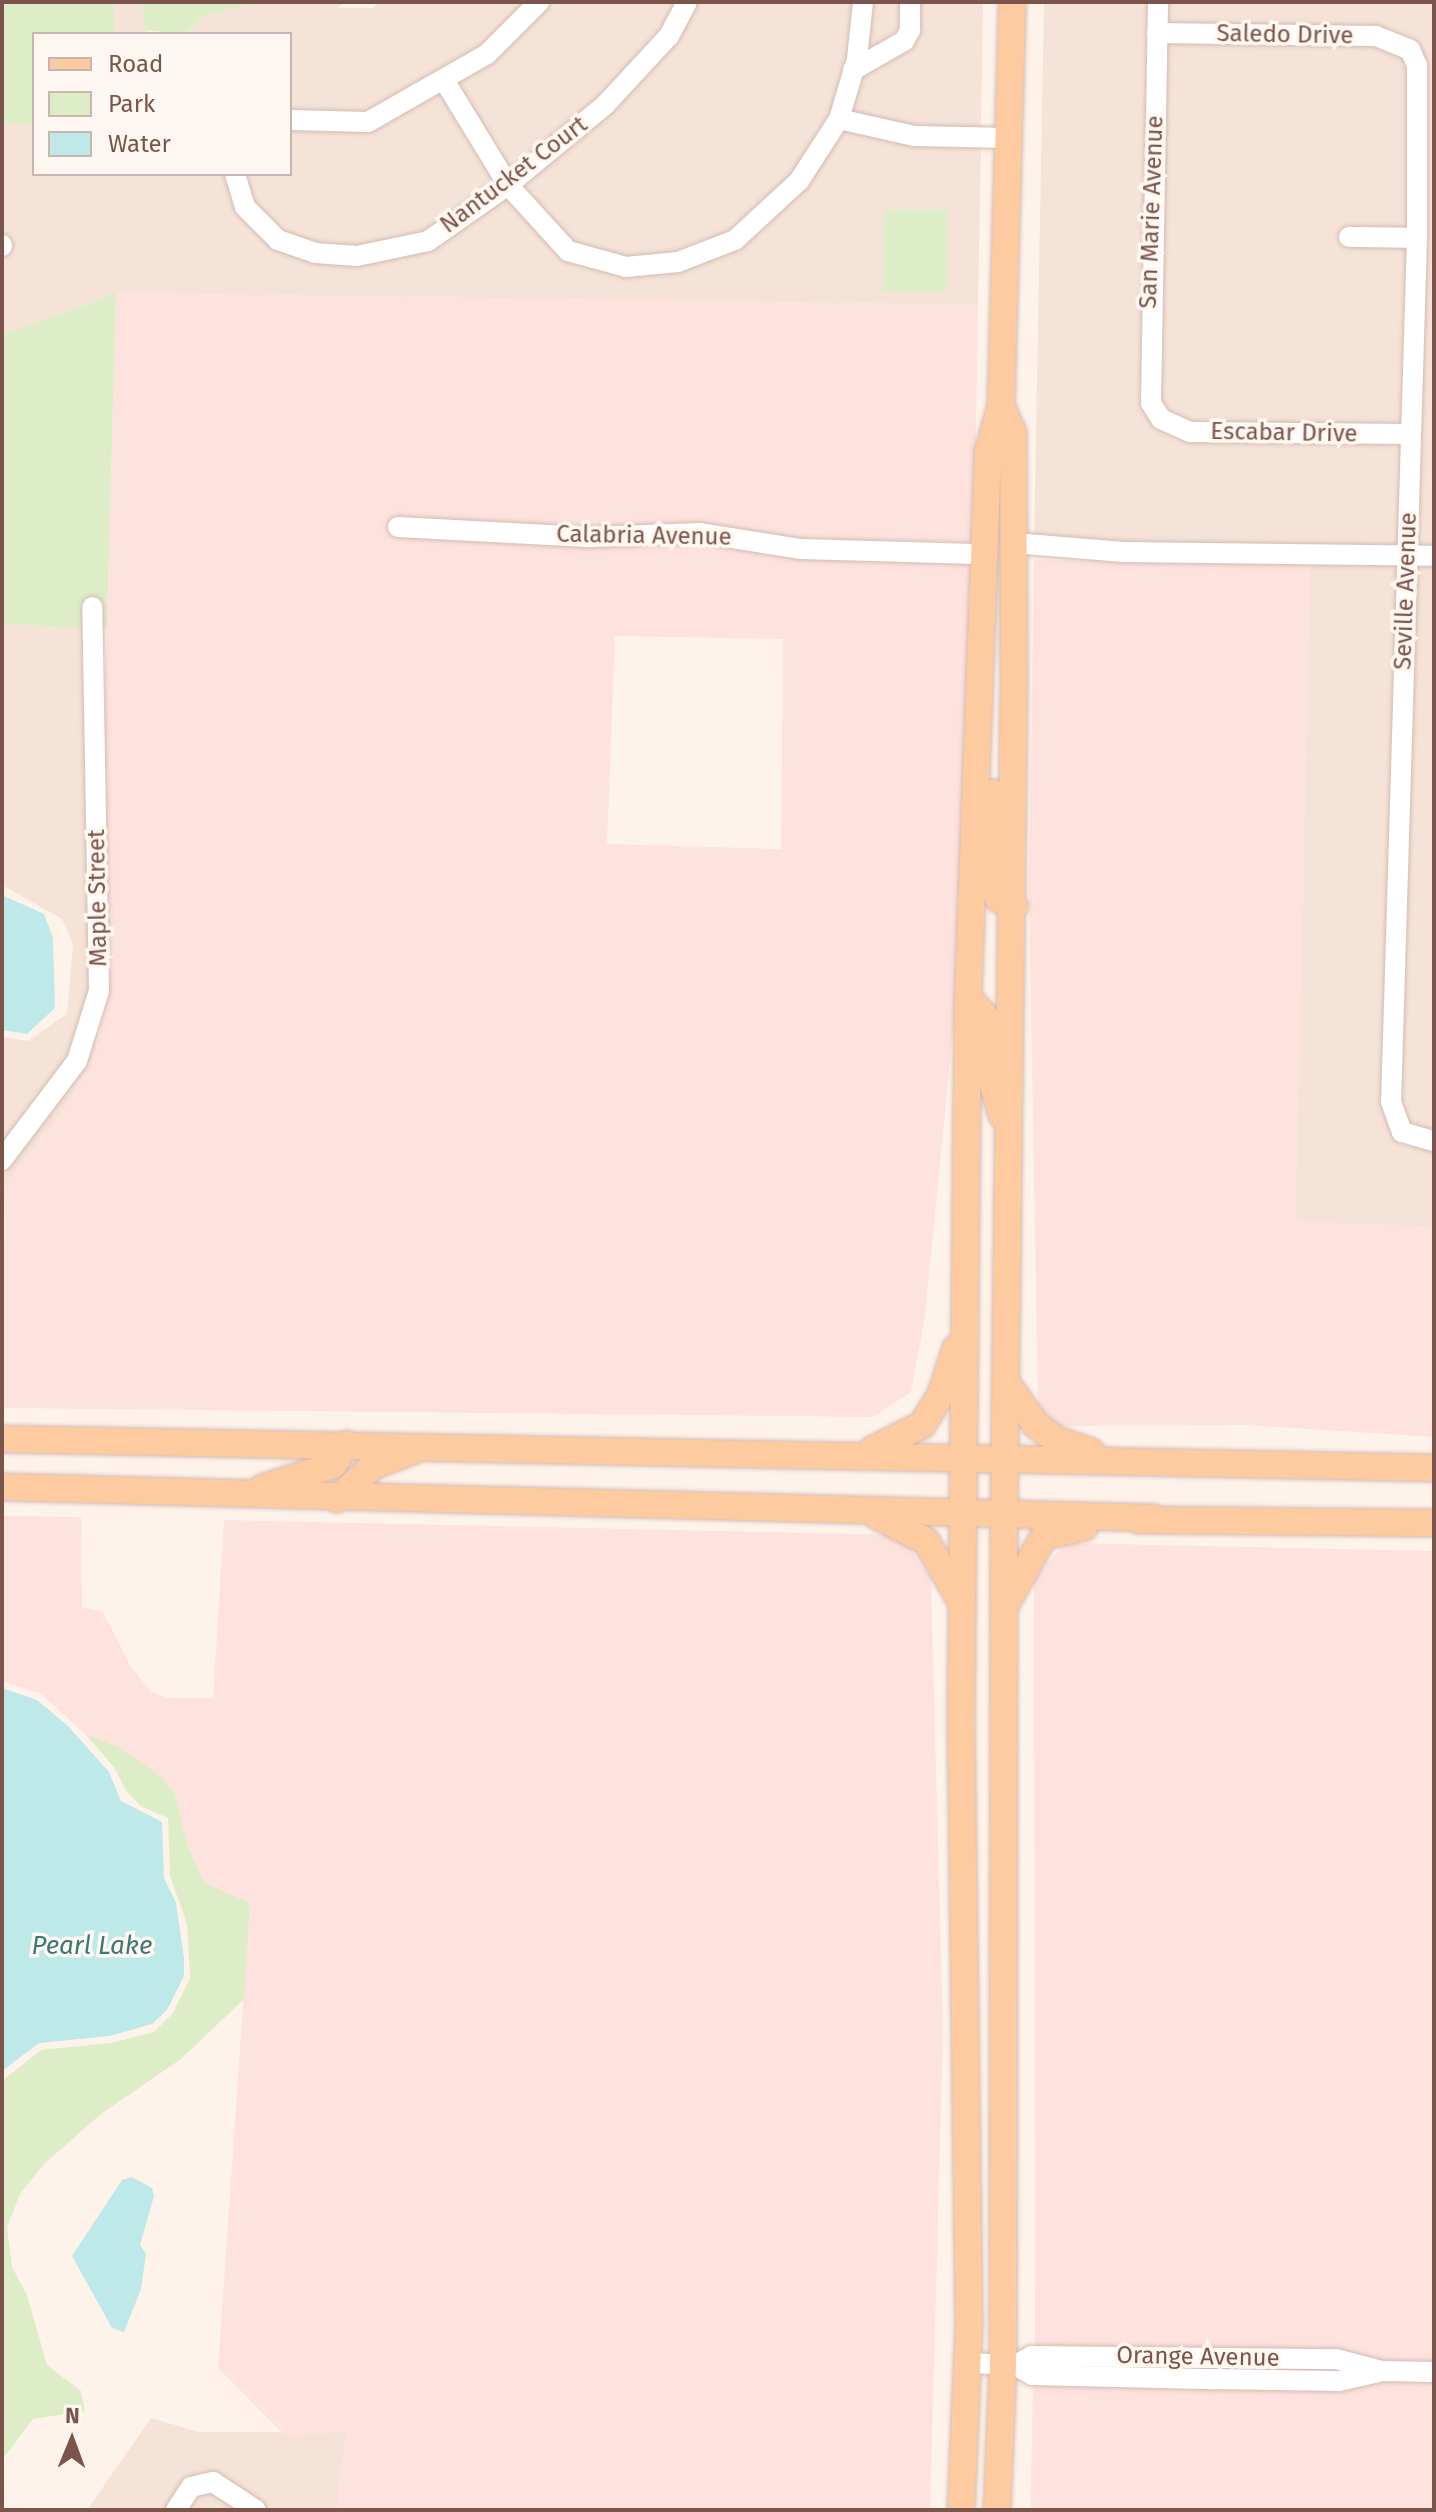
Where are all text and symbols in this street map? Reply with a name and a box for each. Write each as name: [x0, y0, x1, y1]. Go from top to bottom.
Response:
street label: Saledo Drive: [1216, 19, 1354, 51]
legend: [32, 32, 292, 176]
text: Road: [108, 50, 163, 78]
text: Park: [108, 90, 155, 118]
street label: Nantucket Court: [435, 110, 593, 240]
street label: San Marie Avenue: [1134, 115, 1170, 309]
text: Water: [108, 130, 171, 158]
street label: Escabar Drive: [1210, 417, 1358, 449]
street label: Seville Avenue: [1389, 512, 1423, 670]
street label: Calabria Avenue: [556, 520, 732, 552]
street label: Maple Street: [82, 829, 114, 967]
water label: Pearl Lake: [32, 1930, 152, 1962]
street label: Orange Avenue: [1116, 2341, 1280, 2373]
north arrow: [32, 2400, 112, 2480]
text: N: [65, 2402, 80, 2429]

